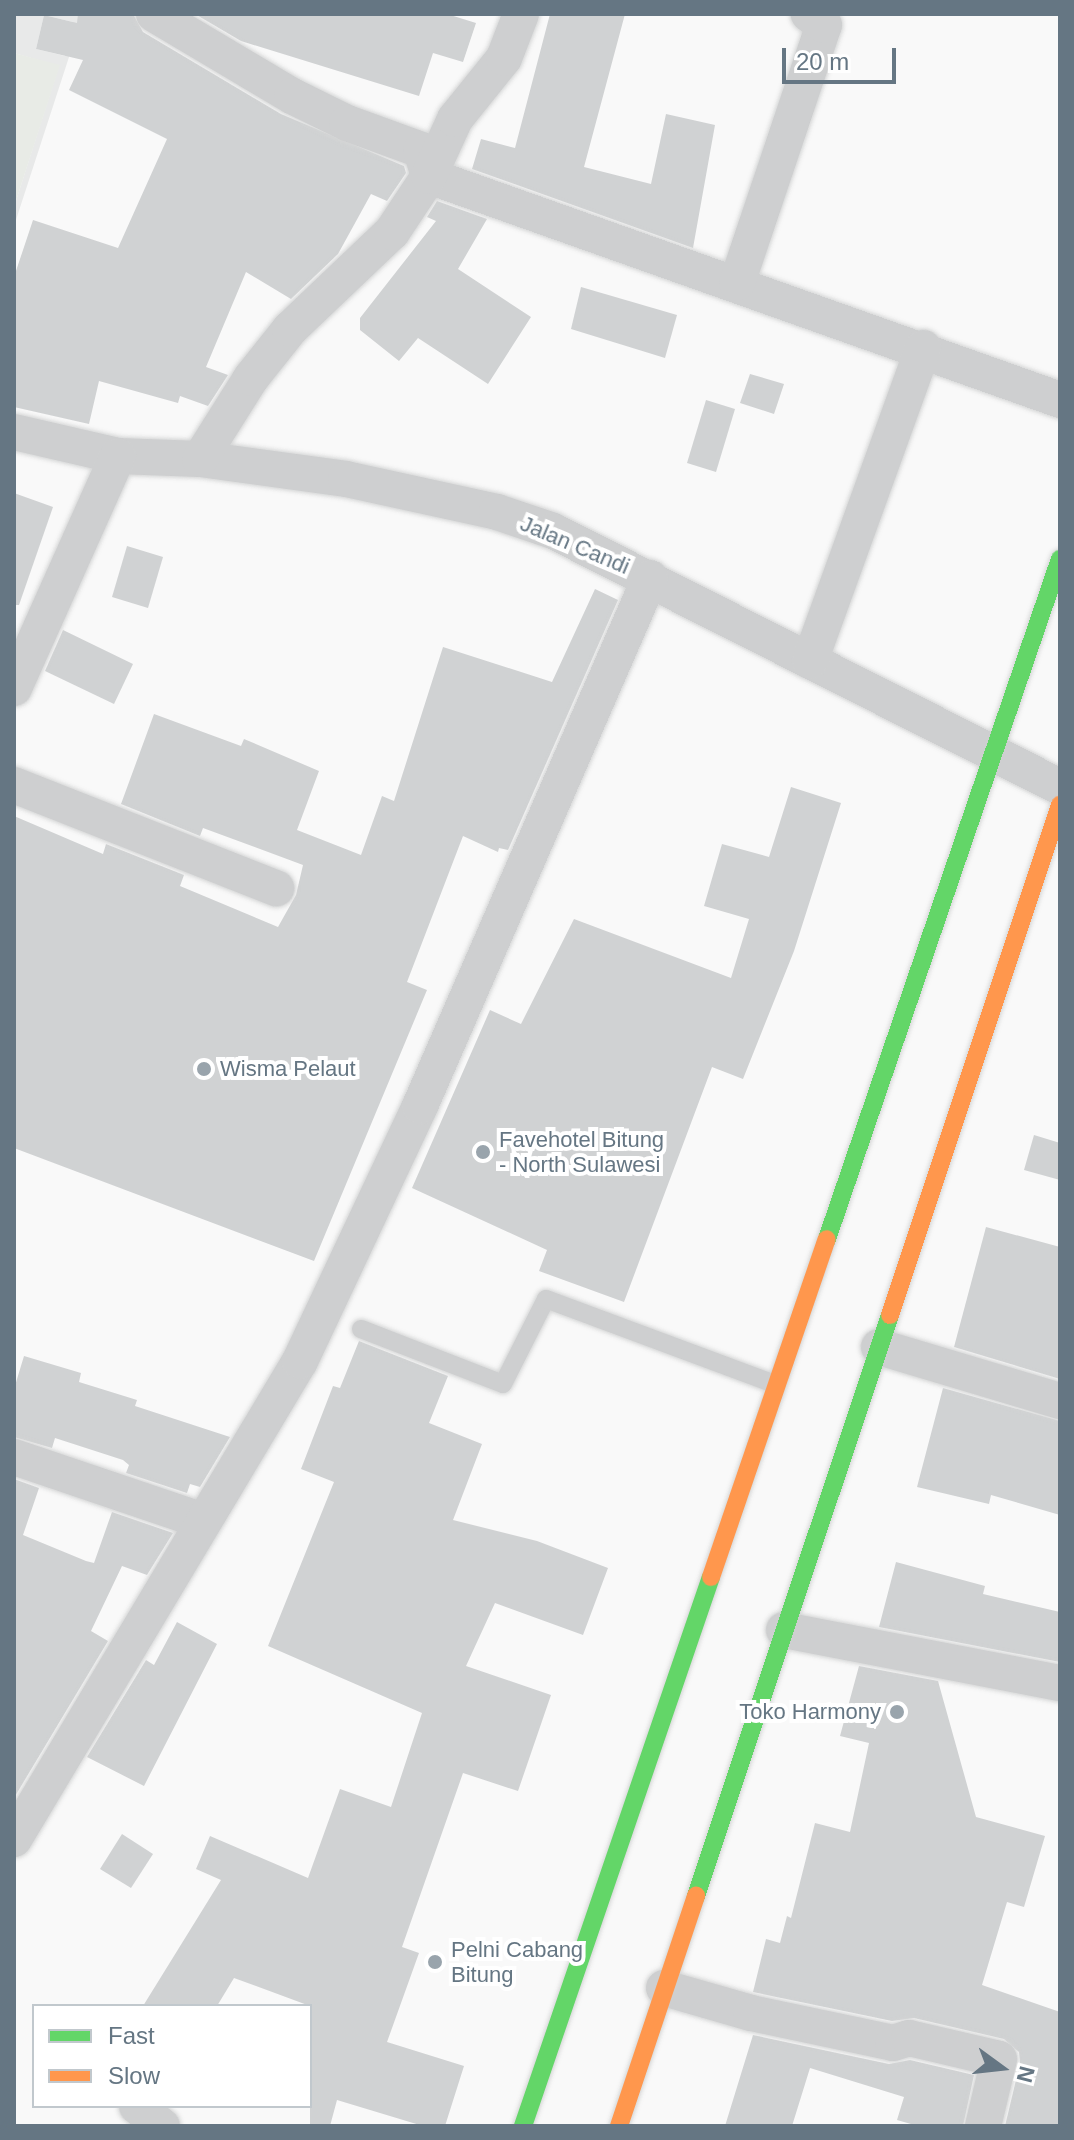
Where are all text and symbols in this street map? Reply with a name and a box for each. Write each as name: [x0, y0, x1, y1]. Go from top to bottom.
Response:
scale bar: [786, 32, 900, 82]
text: 20 m: [796, 48, 849, 75]
street label: Jalan Candi: [516, 510, 634, 580]
place label: Wisma Pelaut: [220, 1056, 356, 1082]
marker: Wisma Pelaut: [195, 1060, 213, 1078]
place label: Favehotel Bitung - North Sulawesi: [499, 1126, 664, 1178]
marker: Favehotel Bitung - North Sulawesi: [474, 1143, 492, 1161]
place label: Toko Harmony: [739, 1699, 881, 1725]
marker: Toko Harmony: [888, 1703, 906, 1721]
place label: Pelni Cabang Bitung: [451, 1936, 583, 1988]
marker: Pelni Cabang Bitung: [426, 1953, 444, 1971]
legend: [32, 2004, 312, 2108]
text: Fast: [108, 2022, 155, 2049]
north arrow: [962, 2028, 1042, 2108]
text: Slow: [108, 2062, 160, 2089]
text: N: [1012, 2063, 1040, 2085]

